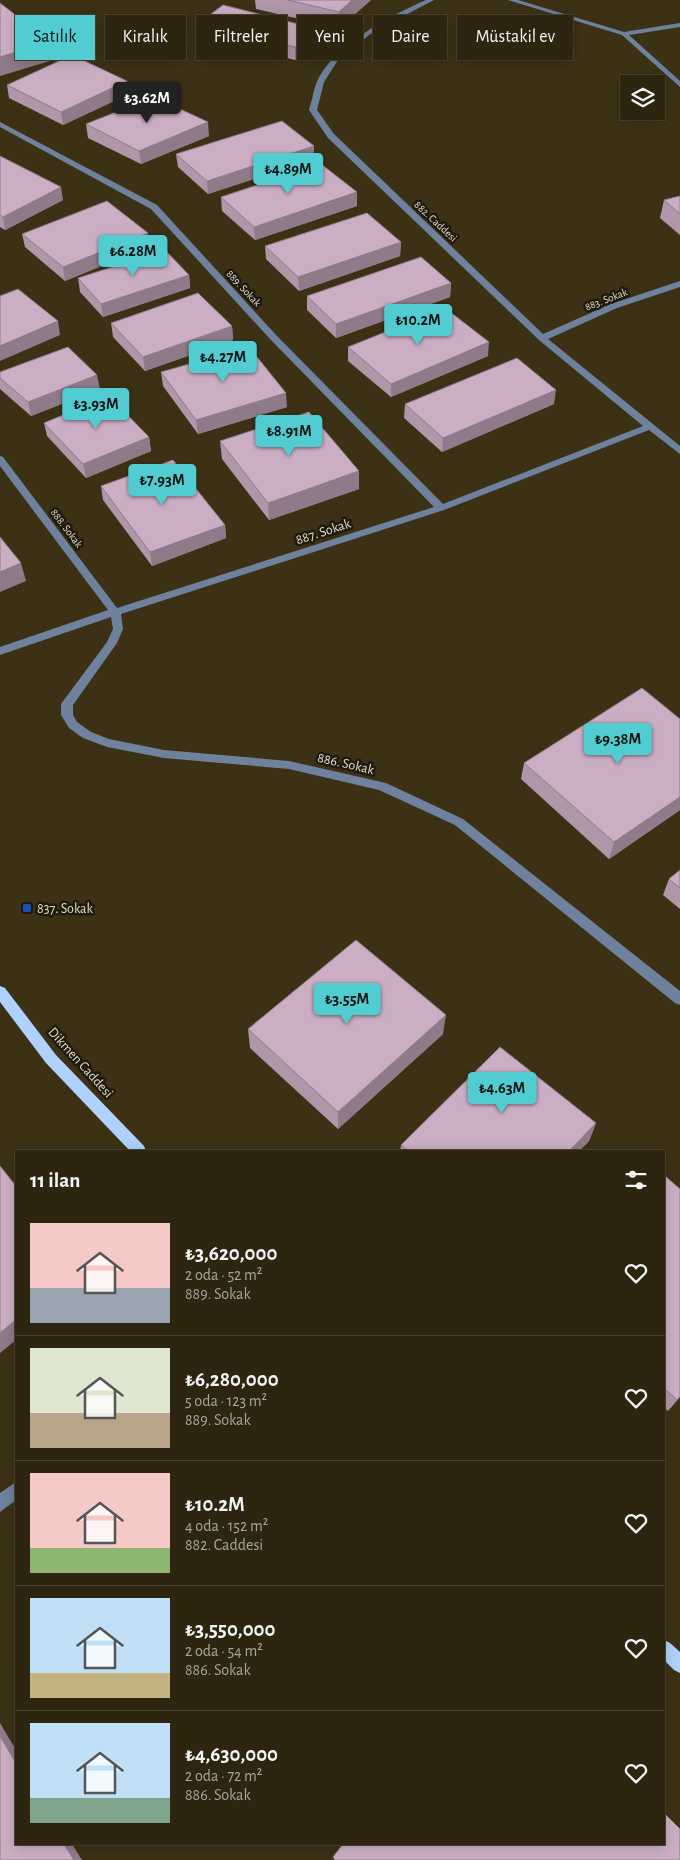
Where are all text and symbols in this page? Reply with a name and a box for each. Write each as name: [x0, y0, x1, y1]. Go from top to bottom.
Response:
chip: Satılık: [15, 15, 95, 60]
chip: Kiralık: [105, 15, 186, 60]
chip: Filtreler: [196, 15, 287, 60]
chip: Yeni: [297, 15, 363, 60]
chip: Daire: [373, 15, 447, 60]
chip: Müstakil ev: [457, 15, 573, 60]
map controls: [620, 75, 665, 120]
button: layers: [620, 75, 665, 120]
pin: ₺3.62M: [106, 82, 188, 124]
text: ₺3.62M: [124, 90, 170, 106]
pin: ₺4.89M: [247, 152, 329, 195]
text: ₺4.89M: [264, 161, 312, 177]
street label: 882. Caddesi: [412, 199, 459, 244]
pin: ₺6.28M: [92, 234, 174, 277]
text: ₺6.28M: [109, 243, 157, 259]
street label: 889. Sokak: [224, 268, 263, 309]
street label: 883. Sokak: [583, 286, 629, 313]
pin: ₺10.2M: [377, 304, 459, 346]
text: ₺10.2M: [395, 312, 441, 328]
pin: ₺4.27M: [182, 340, 264, 383]
text: ₺4.27M: [200, 349, 246, 365]
pin: ₺3.93M: [55, 388, 137, 430]
text: ₺3.93M: [73, 396, 119, 412]
pin: ₺8.91M: [248, 414, 330, 457]
text: ₺8.91M: [266, 423, 312, 439]
pin: ₺7.93M: [121, 464, 203, 506]
text: ₺7.93M: [139, 472, 185, 488]
street label: 888. Sokak: [49, 507, 85, 550]
street label: 887. Sokak: [294, 516, 353, 547]
pin: ₺9.38M: [577, 722, 659, 765]
text: ₺9.38M: [595, 731, 641, 747]
street label: 886. Sokak: [316, 751, 376, 777]
marker: 837. Sokak: [21, 902, 33, 914]
place label: 837. Sokak: [37, 902, 94, 916]
pin: ₺3.55M: [306, 982, 388, 1025]
text: ₺3.55M: [325, 991, 369, 1007]
street label: Dikmen Caddesi: [45, 1025, 115, 1101]
pin: ₺4.63M: [461, 1072, 543, 1114]
text: ₺4.63M: [479, 1080, 525, 1096]
icon: filters: [622, 1166, 650, 1194]
text: 11 ilan: [30, 1170, 80, 1191]
icon: home: [70, 1243, 130, 1303]
text: ₺3,620,000: [185, 1243, 277, 1264]
icon: heart: [622, 1259, 650, 1287]
text: 2 oda · 52 m²: [185, 1267, 262, 1283]
text: 889. Sokak: [185, 1286, 251, 1302]
icon: home: [70, 1368, 130, 1428]
text: ₺6,280,000: [185, 1369, 279, 1390]
icon: heart: [622, 1384, 650, 1412]
text: 5 oda · 123 m²: [185, 1393, 267, 1409]
text: 889. Sokak: [185, 1412, 251, 1428]
icon: home: [70, 1493, 130, 1553]
text: ₺10.2M: [185, 1494, 245, 1515]
icon: heart: [622, 1509, 650, 1537]
text: 4 oda · 152 m²: [185, 1518, 268, 1534]
text: 882. Caddesi: [185, 1537, 263, 1553]
icon: home: [70, 1618, 130, 1678]
text: ₺3,550,000: [185, 1619, 275, 1640]
icon: heart: [622, 1634, 650, 1662]
text: 2 oda · 54 m²: [185, 1643, 263, 1659]
text: 886. Sokak: [185, 1662, 251, 1678]
icon: home: [70, 1743, 130, 1803]
text: ₺4,630,000: [185, 1744, 278, 1765]
icon: heart: [622, 1759, 650, 1787]
text: 2 oda · 72 m²: [185, 1768, 262, 1784]
text: 886. Sokak: [185, 1787, 251, 1803]

